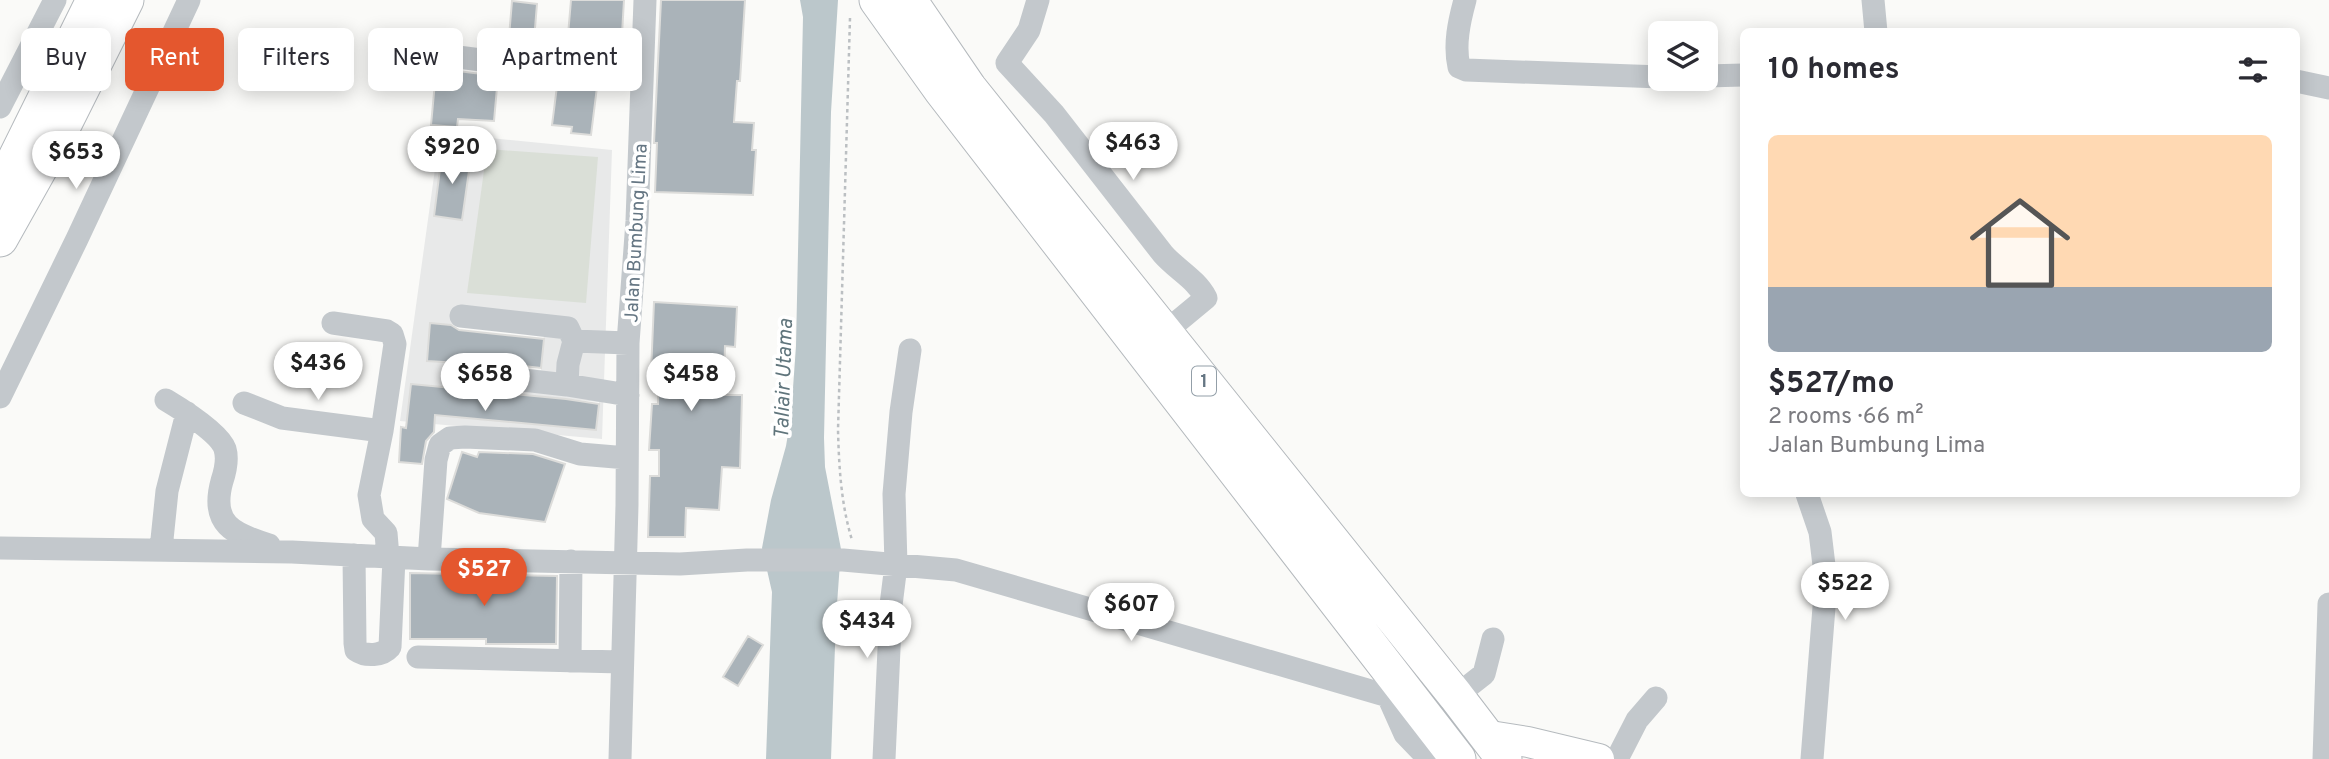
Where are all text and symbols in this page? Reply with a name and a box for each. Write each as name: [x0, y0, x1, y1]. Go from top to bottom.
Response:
map controls: [1648, 21, 1718, 91]
button: layers: [1648, 21, 1718, 91]
chip: Buy: [21, 28, 111, 91]
chip: Rent: [125, 28, 224, 91]
chip: Filters: [238, 28, 354, 91]
chip: New: [368, 28, 463, 91]
chip: Apartment: [477, 28, 642, 91]
icon: filters: [2234, 51, 2272, 89]
text: 10 homes: [1768, 52, 1899, 89]
pin: $463: [1092, 122, 1174, 182]
pin: $920: [411, 127, 493, 186]
text: $463: [1105, 130, 1161, 159]
pin: $653: [35, 132, 117, 191]
text: $920: [423, 134, 481, 163]
text: $653: [48, 139, 104, 168]
street label: Jalan Bumbung Lima: [620, 143, 654, 323]
icon: home: [1957, 180, 2083, 306]
water label: Taliair Utama: [769, 318, 800, 440]
pin: $436: [277, 342, 359, 402]
text: $436: [290, 350, 346, 379]
pin: $658: [444, 354, 526, 413]
pin: $458: [650, 354, 732, 413]
text: $658: [457, 361, 513, 390]
text: $458: [662, 361, 720, 390]
road number: 1: [1192, 366, 1216, 396]
text: $527/mo: [1768, 366, 1894, 403]
text: 2 rooms · 66 m²: [1768, 403, 1924, 432]
text: Jalan Bumbung Lima: [1768, 432, 1985, 461]
pin: $527: [443, 548, 525, 608]
text: $527: [457, 556, 511, 585]
pin: $522: [1804, 562, 1886, 622]
text: $522: [1817, 570, 1873, 599]
pin: $607: [1090, 584, 1172, 643]
text: $607: [1103, 591, 1159, 620]
pin: $434: [826, 600, 908, 660]
text: $434: [838, 608, 896, 637]

